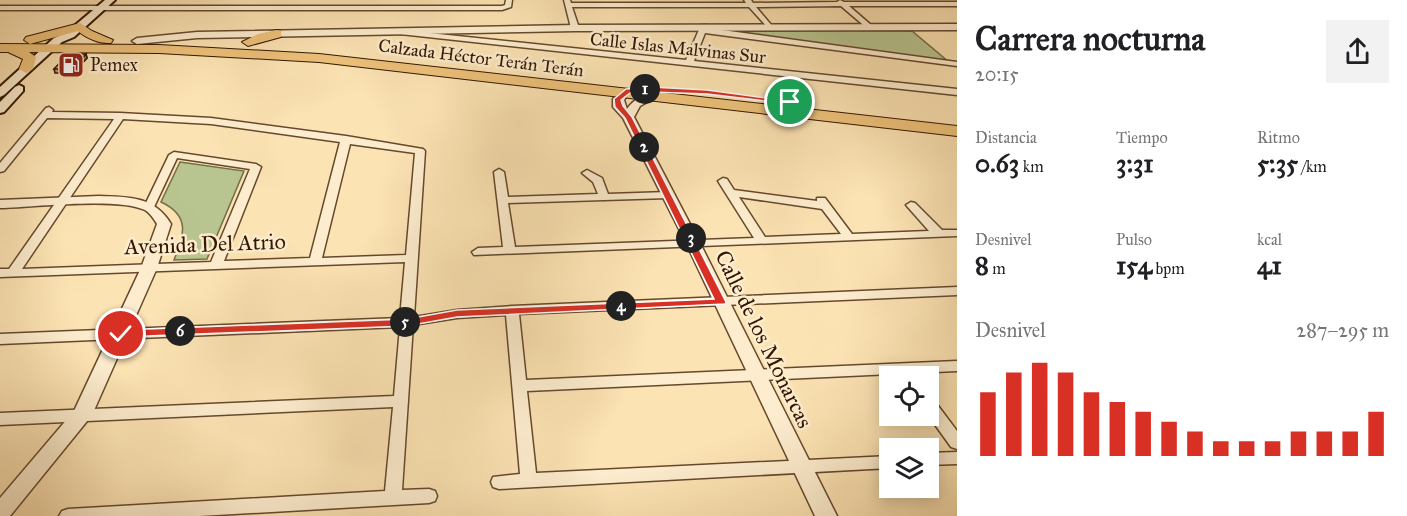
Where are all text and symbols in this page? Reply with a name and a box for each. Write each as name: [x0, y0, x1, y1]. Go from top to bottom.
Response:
text: Carrera nocturna: [975, 19, 1205, 59]
button: share: [1326, 20, 1389, 83]
street label: Calle Islas Malvinas Sur: [589, 28, 767, 68]
street label: Calzada Héctor Terán Terán: [377, 34, 585, 82]
fuel station icon: Pemex: [56, 50, 86, 80]
place label: Pemex: [90, 54, 138, 76]
text: 20:15: [975, 62, 1019, 86]
pin: 1: [630, 74, 660, 104]
pin: [764, 76, 815, 127]
text: 1: [642, 79, 648, 98]
icon: arrive: [773, 85, 806, 118]
text: Distancia: [975, 128, 1037, 147]
text: Tiempo: [1116, 128, 1168, 147]
text: Ritmo: [1257, 128, 1300, 147]
pin: 2: [629, 132, 659, 162]
text: 2: [640, 137, 648, 156]
text: 0.63: [975, 147, 1019, 179]
text: 3:31: [1116, 147, 1154, 179]
text: 5:35: [1257, 147, 1298, 179]
text: km: [1019, 157, 1044, 176]
text: /km: [1298, 157, 1327, 176]
pin: 3: [676, 223, 706, 253]
street label: Avenida Del Atrio: [123, 228, 286, 260]
text: 3: [688, 228, 694, 247]
text: Desnivel: [975, 230, 1031, 249]
text: Pulso: [1116, 230, 1152, 249]
text: kcal: [1257, 230, 1282, 249]
street label: Calle de los Monarcas: [709, 246, 819, 432]
text: 8: [975, 249, 989, 281]
text: 154: [1116, 249, 1152, 281]
text: 41: [1257, 249, 1282, 281]
text: m: [989, 259, 1006, 278]
text: bpm: [1152, 259, 1185, 278]
pin: 4: [606, 291, 636, 321]
text: 4: [617, 296, 625, 315]
pin: 5: [390, 307, 420, 337]
pin: [95, 308, 146, 359]
text: 5: [401, 312, 409, 331]
pin: 6: [165, 316, 195, 346]
icon: check: [104, 317, 137, 350]
text: Desnivel: [975, 318, 1046, 342]
text: 287–295 m: [1296, 318, 1389, 342]
text: 6: [176, 321, 184, 340]
map controls: [879, 366, 939, 498]
button: locate: [879, 366, 939, 426]
button: layers: [879, 438, 939, 498]

